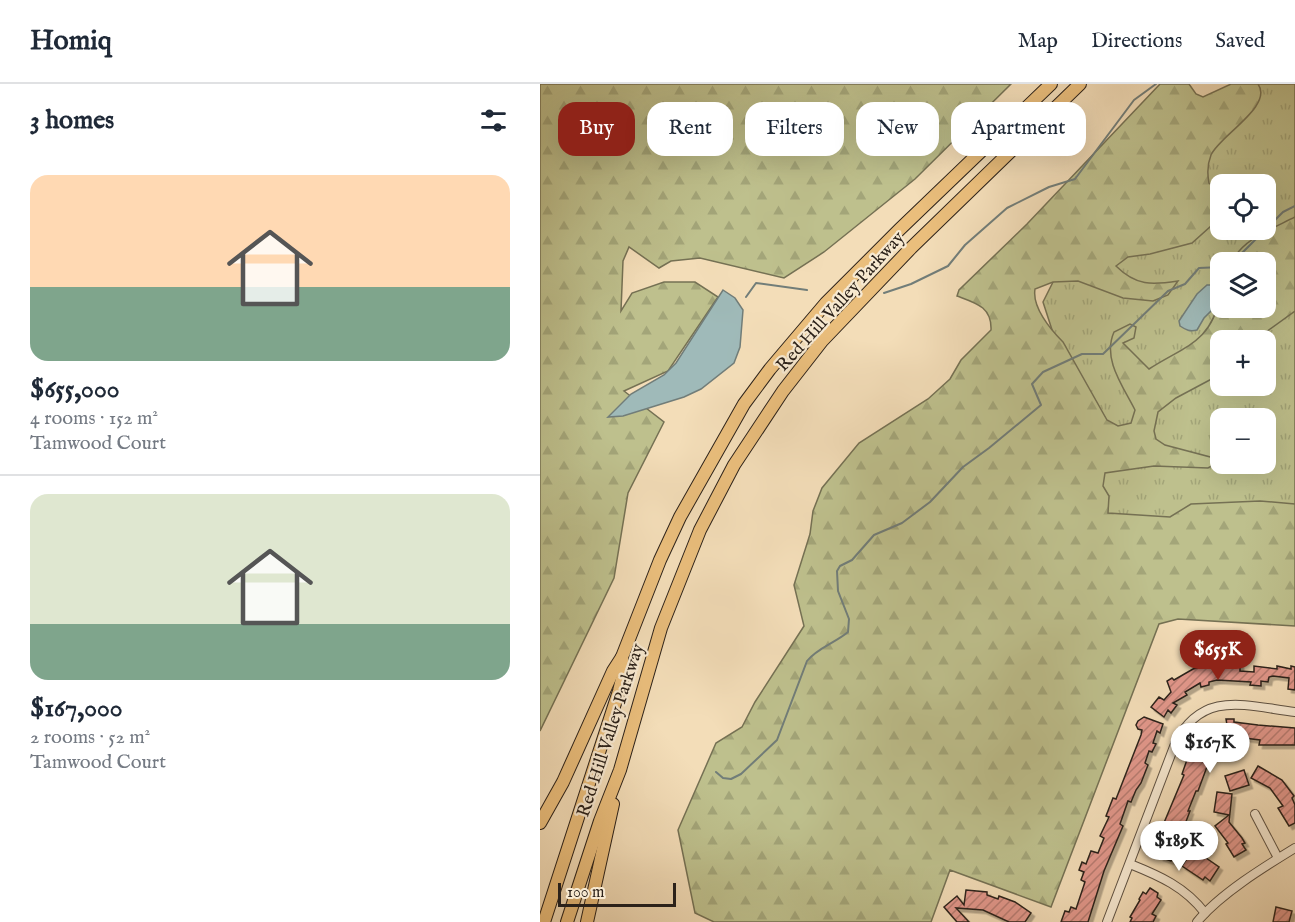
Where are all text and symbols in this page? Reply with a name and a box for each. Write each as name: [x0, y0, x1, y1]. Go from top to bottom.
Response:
text: Homiq: [30, 24, 112, 59]
text: Map: [1018, 28, 1058, 55]
text: Directions: [1091, 28, 1182, 55]
text: Saved: [1215, 28, 1265, 55]
chip: Buy: [558, 102, 635, 156]
chip: Rent: [647, 102, 733, 156]
chip: Filters: [745, 102, 844, 156]
chip: New: [856, 102, 939, 156]
chip: Apartment: [951, 102, 1086, 156]
text: 3 homes: [30, 104, 114, 137]
icon: filters: [477, 104, 510, 137]
map controls: [1210, 174, 1276, 474]
button: locate: [1210, 174, 1276, 240]
icon: home: [216, 214, 324, 322]
street label: Red Hill Valley Parkway: [772, 227, 910, 377]
button: layers: [1210, 252, 1276, 318]
button: +: [1210, 330, 1276, 396]
text: $655,000: [30, 373, 119, 406]
text: 4 rooms · 152 m²: [30, 406, 158, 431]
button: −: [1210, 408, 1276, 474]
text: Tamwood Court: [30, 431, 166, 456]
icon: home: [216, 533, 324, 641]
pin: $655K: [1176, 630, 1260, 681]
text: $655K: [1194, 637, 1242, 662]
street label: Red Hill Valley Parkway: [573, 641, 650, 820]
text: $167,000: [30, 692, 122, 725]
pin: $167K: [1168, 723, 1252, 774]
text: 2 rooms · 52 m²: [30, 725, 150, 750]
text: $167K: [1185, 730, 1235, 755]
text: Tamwood Court: [30, 750, 166, 775]
pin: $189K: [1137, 821, 1221, 872]
text: $189K: [1154, 828, 1204, 853]
scale bar: [558, 880, 676, 908]
text: 100 m: [567, 883, 604, 903]

